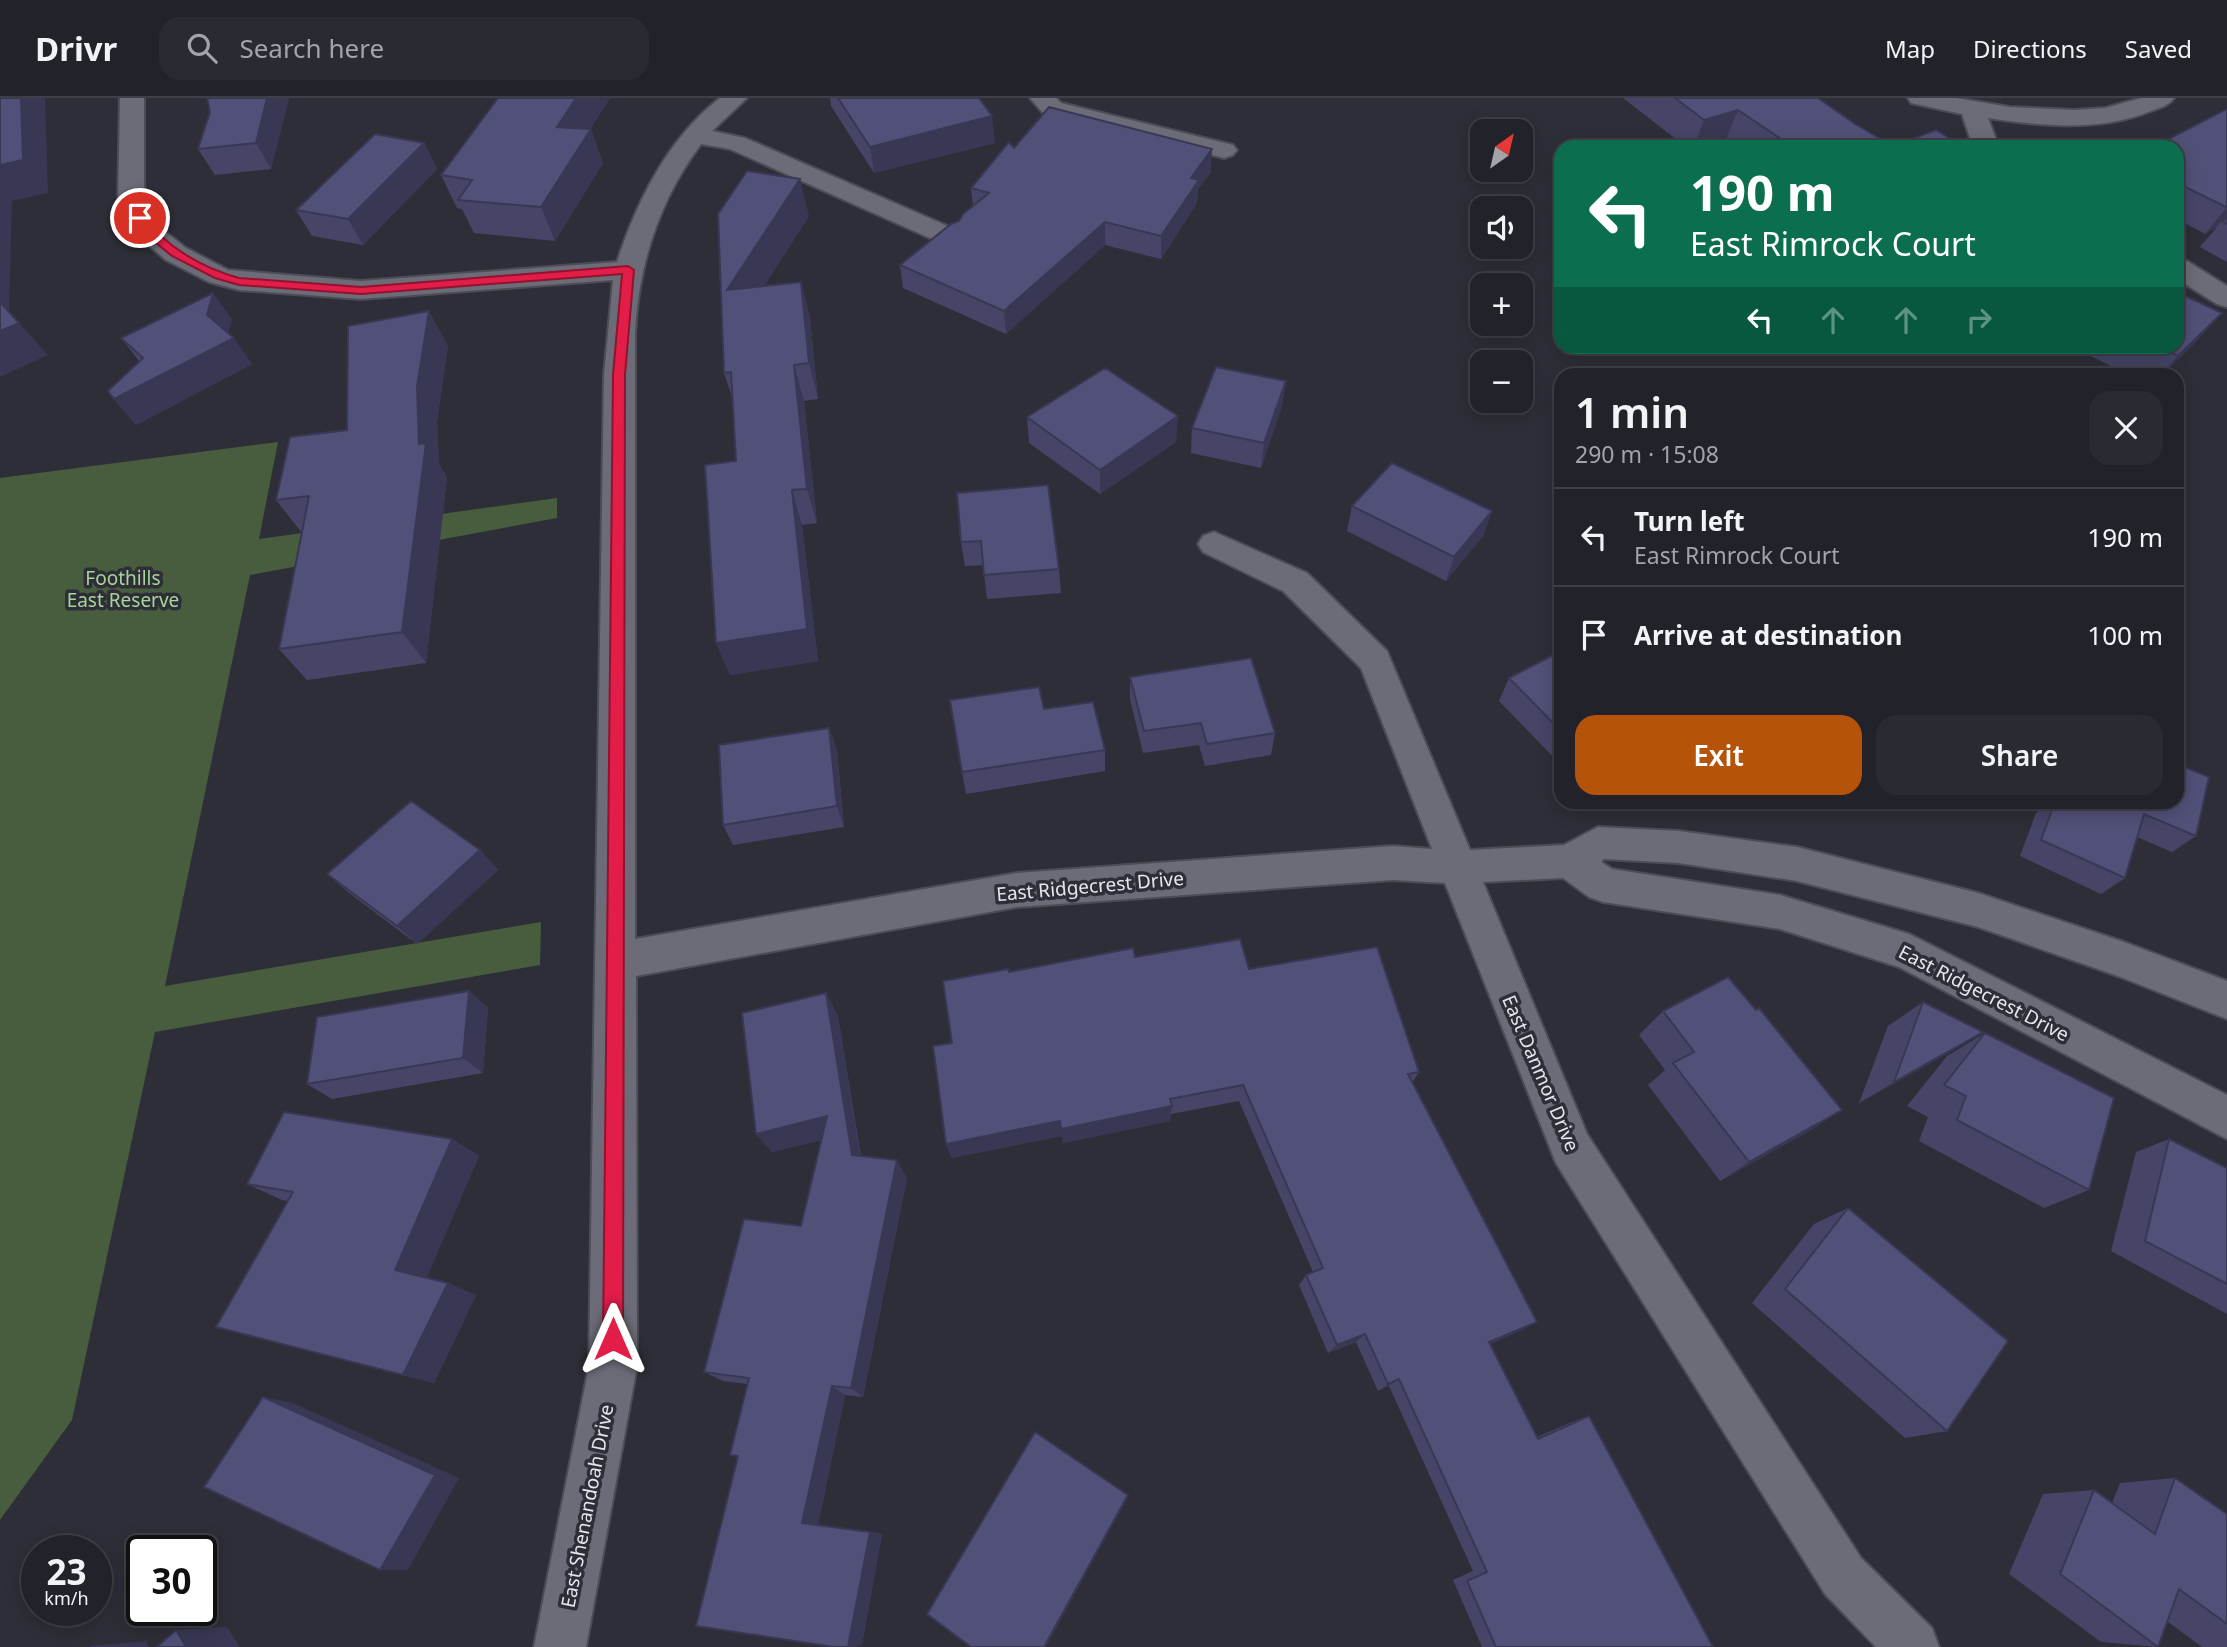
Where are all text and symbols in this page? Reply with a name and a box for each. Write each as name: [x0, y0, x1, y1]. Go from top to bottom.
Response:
search box: [159, 17, 649, 80]
text: Drivr: [35, 26, 117, 71]
icon: search: [183, 29, 221, 67]
text: Search here: [239, 30, 384, 66]
text: Map: [1885, 32, 1935, 65]
text: Directions: [1973, 32, 2087, 65]
text: Saved: [2125, 32, 2192, 65]
north arrow: [1470, 119, 1533, 182]
map controls: [1470, 119, 1533, 413]
text: 190 m: [1690, 159, 1835, 225]
icon: left: [1575, 168, 1666, 259]
pin: [110, 188, 170, 248]
button: sound: [1470, 196, 1533, 259]
icon: arrive: [121, 199, 159, 237]
text: East Rimrock Court: [1690, 222, 1976, 265]
button: +: [1470, 273, 1533, 336]
icon: left: [1741, 301, 1779, 339]
icon: ahead: [1814, 301, 1852, 339]
icon: ahead: [1887, 301, 1925, 339]
icon: right: [1960, 301, 1998, 339]
button: −: [1470, 350, 1533, 413]
text: 1 min: [1575, 383, 1689, 440]
button: close: [2089, 391, 2163, 465]
text: 290 m · 15:08: [1575, 438, 1719, 470]
text: Turn left: [1634, 503, 1745, 539]
icon: left: [1575, 518, 1613, 556]
text: 190 m: [2087, 519, 2163, 555]
text: East Rimrock Court: [1634, 539, 1839, 571]
park label: Foothills East Reserve: [67, 565, 179, 613]
icon: arrive: [1575, 616, 1613, 654]
text: Arrive at destination: [1634, 617, 1903, 653]
text: 100 m: [2087, 617, 2163, 653]
button: Exit: [1575, 715, 1862, 795]
button: Share: [1876, 715, 2163, 795]
street label: East Ridgecrest Drive: [995, 865, 1185, 907]
street label: East Ridgecrest Drive: [1894, 939, 2074, 1047]
street label: East Danmor Drive: [1496, 991, 1586, 1155]
position arrow: [576, 1302, 650, 1376]
street label: East Shenandoah Drive: [555, 1402, 619, 1610]
speed limit sign: 30: [126, 1535, 217, 1626]
text: 23: [46, 1548, 87, 1595]
text: km/h: [44, 1586, 89, 1610]

